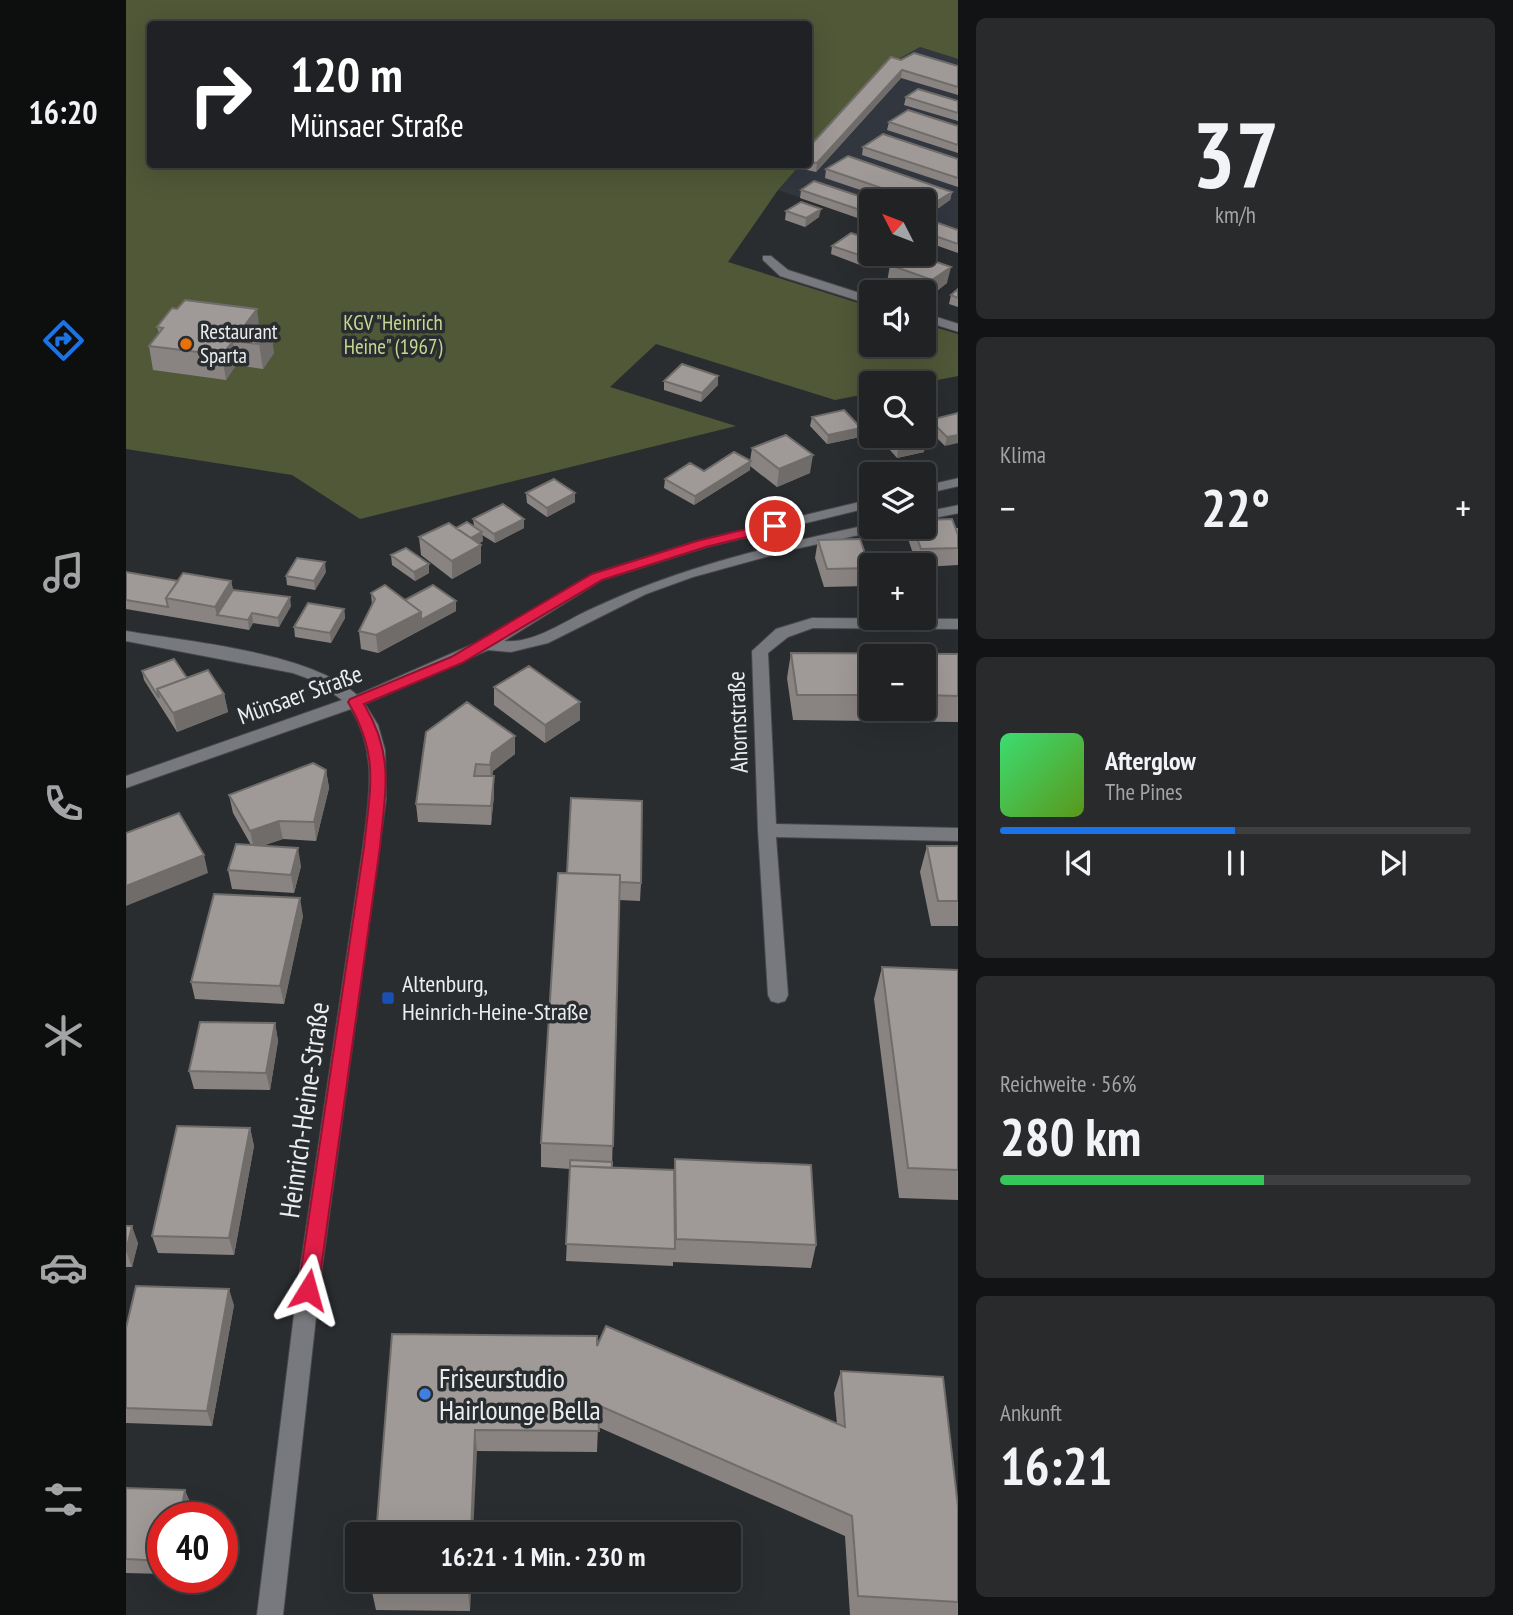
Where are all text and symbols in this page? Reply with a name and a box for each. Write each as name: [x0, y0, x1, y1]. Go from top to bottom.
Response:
text: 120 m: [290, 42, 403, 106]
icon: right: [175, 49, 266, 140]
text: 16:20: [28, 91, 98, 133]
text: 37: [1192, 95, 1279, 213]
text: Münsaer Straße: [290, 104, 464, 146]
north arrow: [859, 189, 936, 266]
map controls: [859, 189, 936, 721]
text: km/h: [1215, 200, 1256, 229]
button: sound: [859, 280, 936, 357]
park label: KGV "Heinrich Heine" (1967): [343, 309, 443, 360]
icon: directions: [39, 316, 88, 365]
place label: Restaurant Sparta: [200, 318, 278, 369]
marker: Restaurant Sparta: [178, 336, 194, 352]
button: search: [859, 371, 936, 448]
text: Klima: [1000, 440, 1046, 469]
button: layers: [859, 462, 936, 539]
text: 22°: [1201, 474, 1270, 541]
text: −: [1000, 483, 1016, 532]
text: +: [1455, 483, 1471, 532]
pin: [745, 496, 805, 556]
icon: arrive: [756, 507, 794, 545]
icon: music: [39, 548, 88, 597]
button: +: [859, 553, 936, 630]
button: −: [859, 644, 936, 721]
street label: Münsaer Straße: [233, 658, 366, 731]
street label: Ahornstraße: [720, 671, 755, 773]
text: Afterglow: [1105, 744, 1196, 777]
text: The Pines: [1105, 777, 1183, 806]
icon: phone: [39, 779, 88, 828]
icon: previous: [1060, 844, 1098, 882]
icon: pause: [1217, 844, 1255, 882]
icon: next: [1374, 844, 1412, 882]
place label: Altenburg, Heinrich-Heine-Straße: [402, 968, 588, 1027]
marker: Altenburg, Heinrich-Heine-Straße: [380, 990, 396, 1006]
street label: Heinrich-Heine-Straße: [270, 1000, 337, 1220]
icon: climate: [39, 1011, 88, 1060]
text: Reichweite · 56%: [1000, 1069, 1136, 1098]
text: 280 km: [1000, 1103, 1141, 1170]
icon: car: [39, 1243, 88, 1292]
position arrow: [271, 1253, 345, 1327]
place label: Friseurstudio Hairlounge Bella: [439, 1359, 601, 1428]
marker: Friseurstudio Hairlounge Bella: [417, 1386, 433, 1402]
text: Ankunft: [1000, 1398, 1062, 1427]
text: 16:21: [1000, 1432, 1112, 1499]
icon: filters: [39, 1475, 88, 1524]
speed limit sign: 40: [147, 1502, 238, 1593]
text: 16:21 · 1 Min. · 230 m: [441, 1540, 645, 1573]

